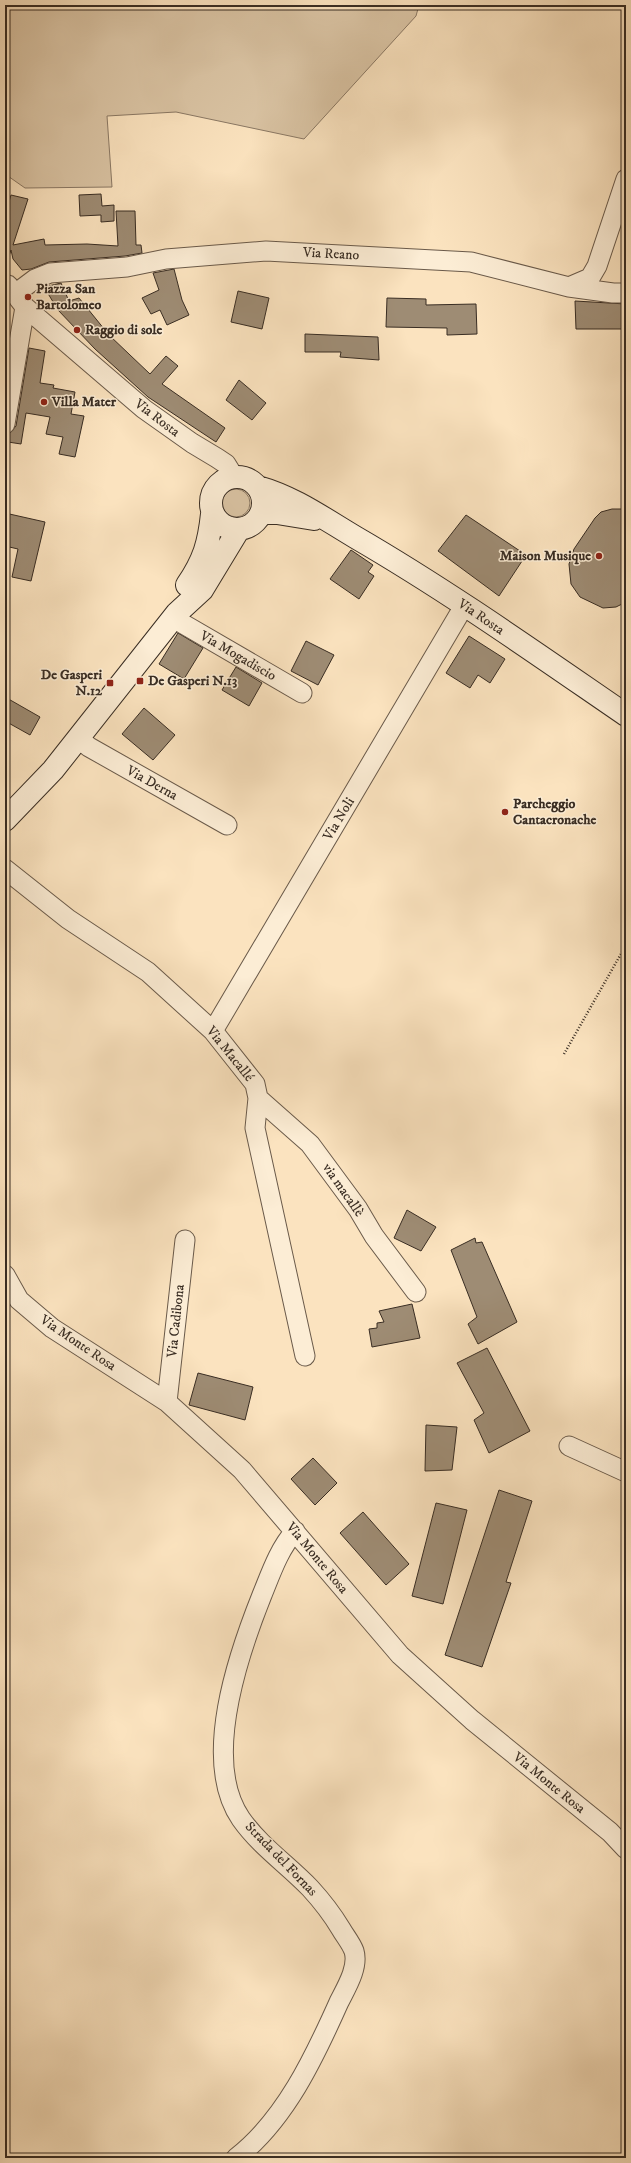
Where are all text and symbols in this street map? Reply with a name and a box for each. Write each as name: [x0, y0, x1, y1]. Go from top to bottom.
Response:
street label: Via Reano: [301, 243, 360, 264]
place label: Piazza San Bartolomeo: [36, 280, 101, 314]
marker: Piazza San Bartolomeo: [23, 292, 33, 302]
place label: Raggio di sole: [85, 321, 162, 339]
marker: Raggio di sole: [72, 325, 82, 335]
place label: Villa Mater: [51, 393, 117, 411]
street label: Via Rosta: [130, 394, 183, 441]
marker: Villa Mater: [39, 397, 49, 407]
place label: Maison Musique: [500, 547, 591, 565]
marker: Maison Musique: [594, 551, 604, 561]
street label: Via Rosta: [453, 594, 508, 639]
street label: Via Mogadiscio: [196, 626, 280, 685]
place label: De Gasperi N.12: [41, 666, 103, 700]
place label: De Gasperi N.13: [148, 672, 237, 690]
marker: De Gasperi N.13: [135, 676, 145, 686]
marker: De Gasperi N.12: [105, 678, 115, 688]
street label: Via Derna: [122, 761, 181, 804]
street label: Via Noli: [319, 794, 359, 845]
place label: Parcheggio Cantacronache: [513, 795, 597, 829]
marker: Parcheggio Cantacronache: [500, 807, 510, 817]
street label: Via Macallé: [202, 1022, 258, 1086]
street label: via macallè: [317, 1159, 368, 1220]
street label: Via Cadibona: [163, 1283, 189, 1360]
street label: Via Monte Rosa: [36, 1310, 120, 1375]
street label: Via Monte Rosa: [281, 1518, 352, 1597]
street label: Via Monte Rosa: [508, 1748, 589, 1818]
street label: Strada del Fornas: [241, 1818, 321, 1900]

